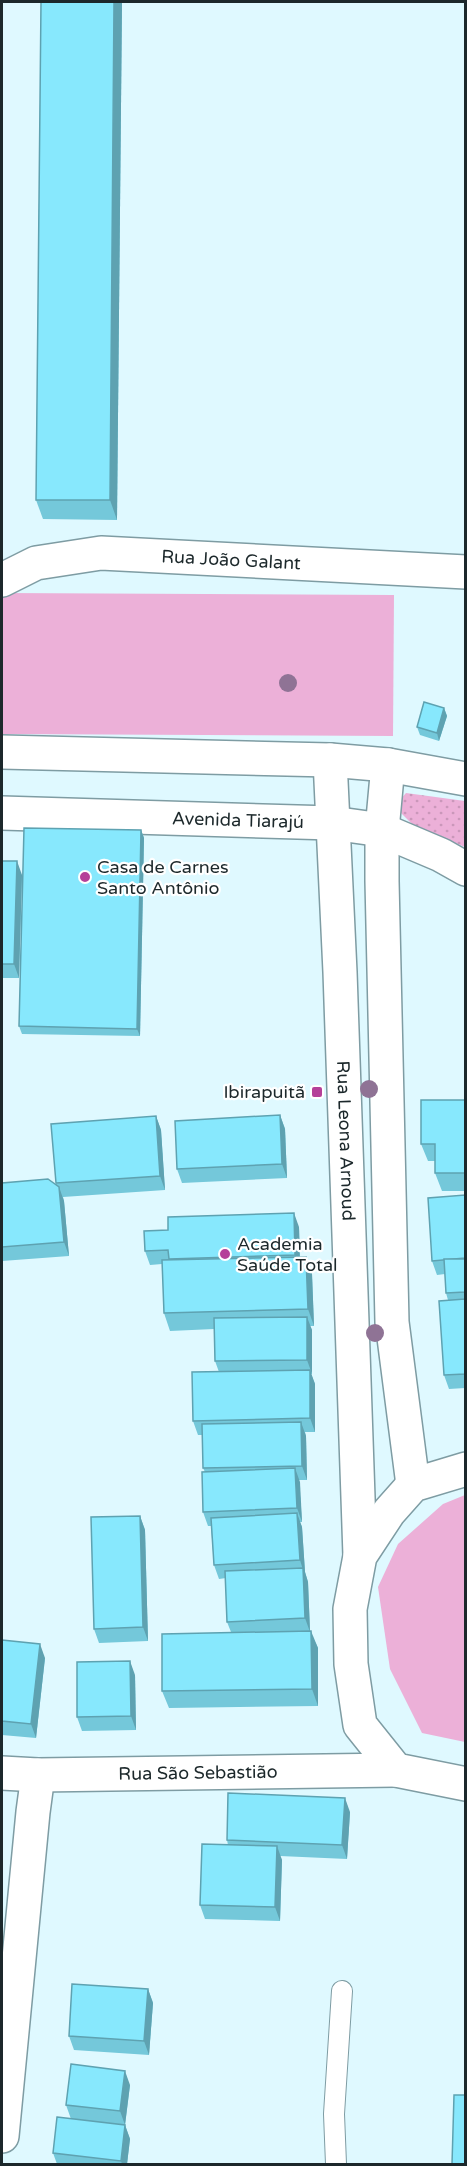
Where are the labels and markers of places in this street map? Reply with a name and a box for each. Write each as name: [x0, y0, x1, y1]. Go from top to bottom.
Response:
place label: Casa de Carnes Santo Antônio: [97, 856, 229, 899]
marker: Casa de Carnes Santo Antônio: [78, 870, 92, 884]
place label: Ibirapuitã: [223, 1081, 305, 1103]
marker: Ibirapuitã: [310, 1085, 324, 1099]
place label: Academia Saúde Total: [237, 1233, 337, 1276]
marker: Academia Saúde Total: [218, 1247, 232, 1261]

